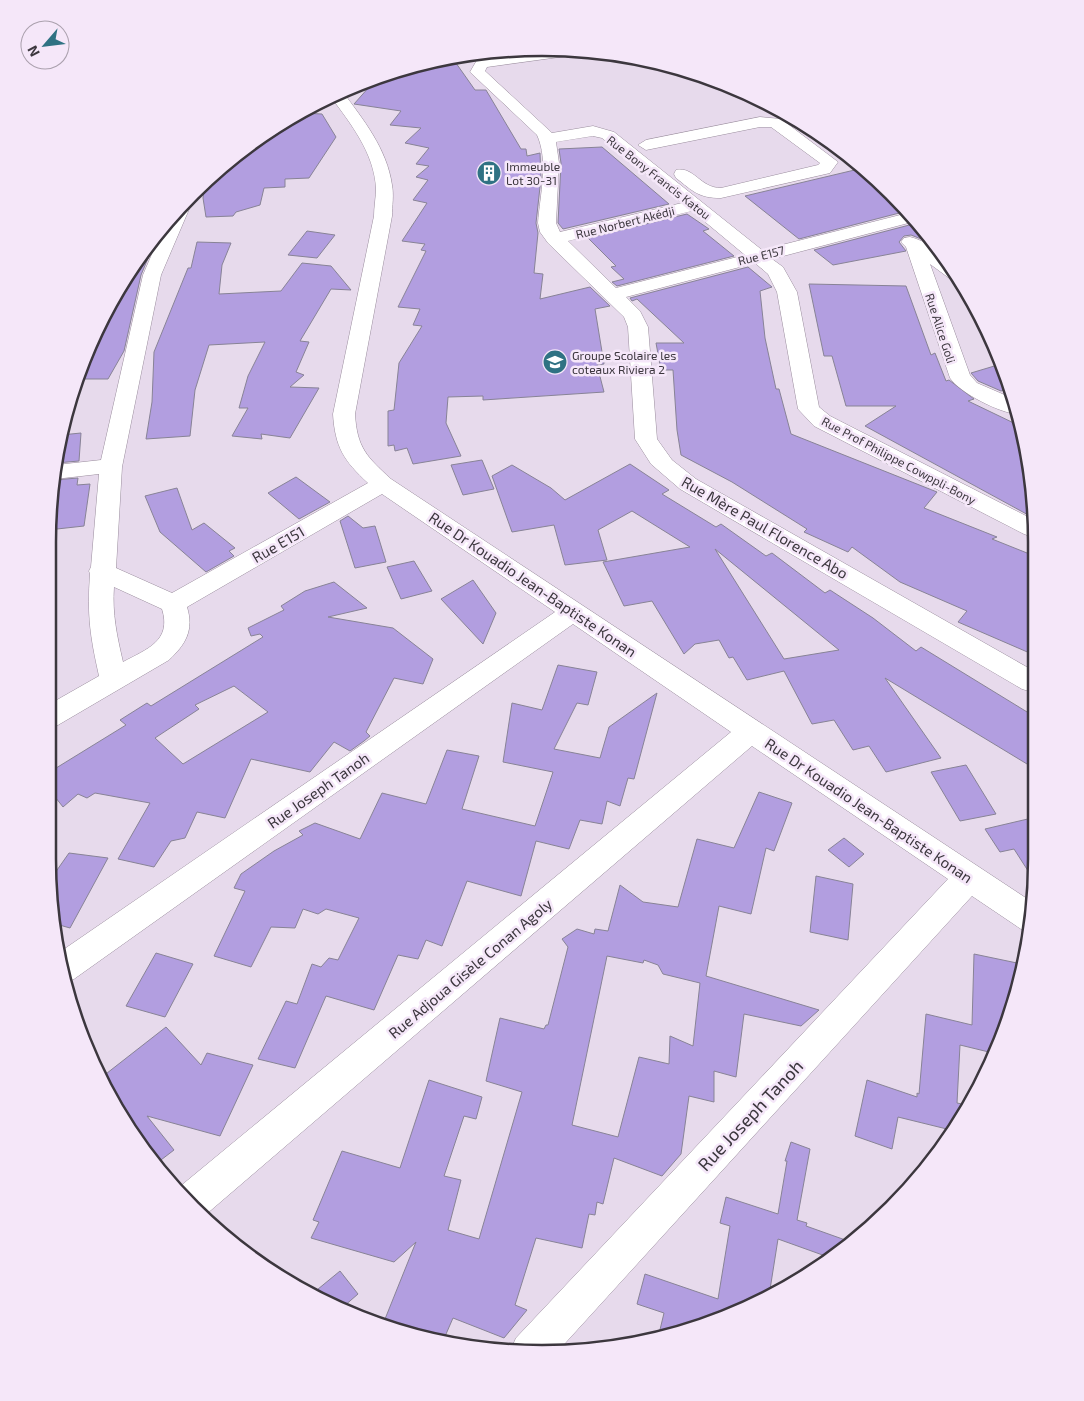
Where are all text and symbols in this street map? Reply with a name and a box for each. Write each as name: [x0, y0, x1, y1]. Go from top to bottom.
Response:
north arrow: [20, 20, 70, 70]
text: N: [23, 43, 43, 60]
street label: Rue Bony Francis Katou: [604, 132, 714, 222]
place label: Immeuble Lot 30-31: [506, 159, 560, 187]
building icon: Immeuble Lot 30-31: [476, 160, 502, 186]
street label: Rue Norbert Akédji: [574, 203, 676, 242]
street label: Rue E157: [736, 242, 786, 268]
street label: Rue Alice Goli: [923, 291, 959, 365]
place label: Groupe Scolaire les coteaux Riviera 2: [572, 348, 676, 376]
school or university icon: Groupe Scolaire les coteaux Riviera 2: [542, 349, 568, 375]
street label: Rue Prof Philippe Cowppli-Bony: [820, 413, 979, 507]
street label: Rue Mère Paul Florence Abo: [679, 472, 851, 582]
street label: Rue Dr Kouadio Jean-Baptiste Konan: [426, 508, 640, 660]
street label: Rue E151: [249, 522, 307, 566]
street label: Rue Dr Kouadio Jean-Baptiste Konan: [762, 734, 976, 886]
street label: Rue Joseph Tanoh: [264, 748, 372, 832]
street label: Rue Adjoua Gisèle Conan Agoly: [385, 894, 556, 1042]
street label: Rue Joseph Tanoh: [693, 1055, 807, 1175]

